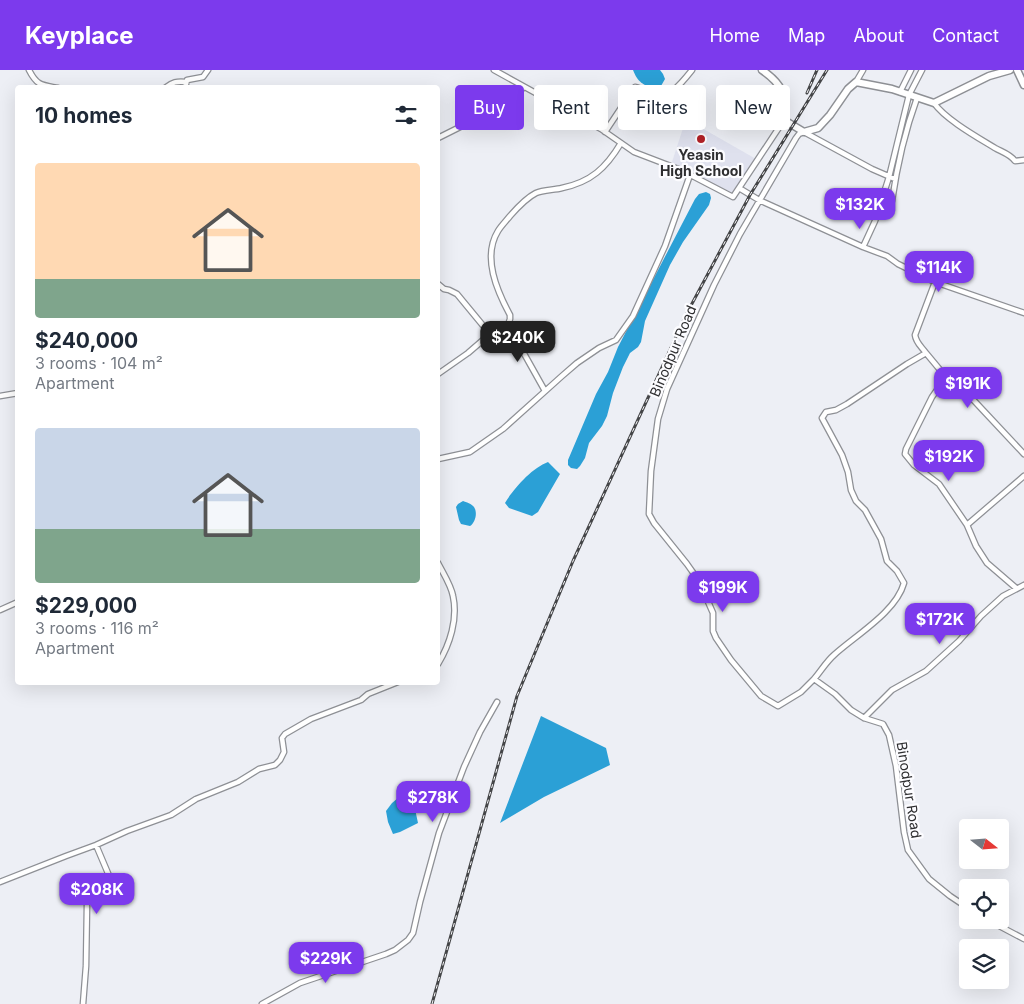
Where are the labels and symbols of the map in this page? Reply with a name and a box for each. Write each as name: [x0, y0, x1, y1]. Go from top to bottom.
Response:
marker: Yeasin High School: [695, 133, 707, 145]
place label: Yeasin High School: [660, 146, 742, 179]
pin: $132K: [825, 188, 895, 230]
pin: $114K: [904, 250, 974, 293]
street label: Binodpur Road: [646, 303, 699, 399]
pin: $240K: [483, 320, 553, 363]
pin: $191K: [933, 366, 1003, 409]
pin: $192K: [914, 440, 984, 482]
pin: $199K: [688, 570, 758, 613]
pin: $172K: [905, 602, 975, 645]
street label: Binodpur Road: [893, 740, 926, 839]
pin: $278K: [398, 780, 468, 823]
north arrow: [959, 819, 1009, 869]
pin: $208K: [62, 872, 132, 915]
pin: $229K: [291, 942, 361, 984]

